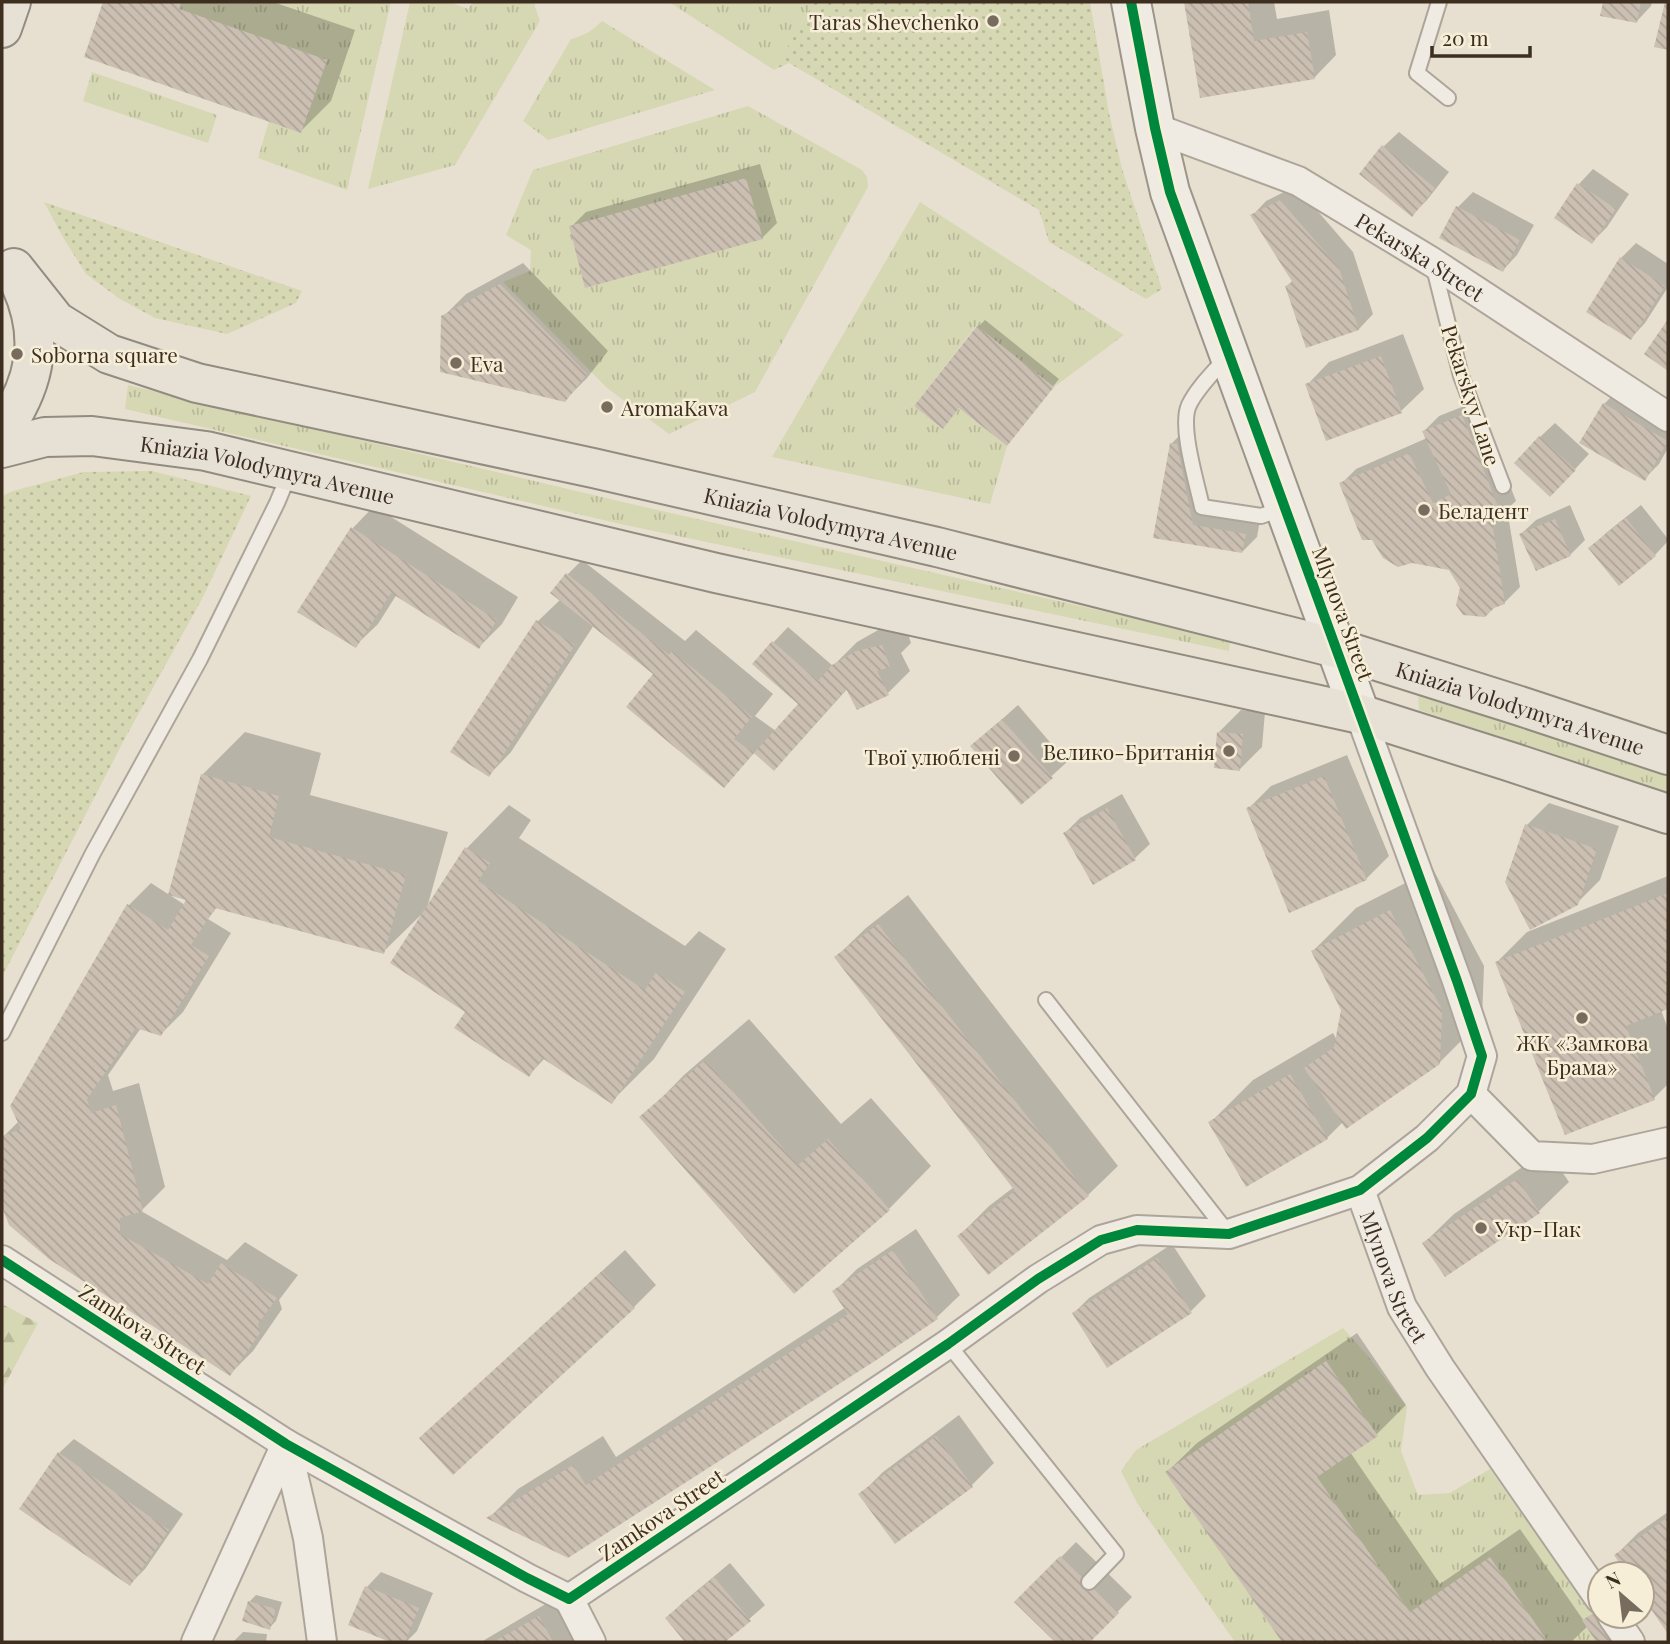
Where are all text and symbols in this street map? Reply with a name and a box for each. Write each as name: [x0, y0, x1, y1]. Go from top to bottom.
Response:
place label: Taras Shevchenko: [809, 7, 979, 35]
marker: Taras Shevchenko: [985, 13, 1001, 29]
scale bar: [1432, 14, 1530, 58]
text: 20 m: [1442, 23, 1489, 51]
street label: Pekarska Street: [1351, 205, 1490, 307]
street label: Pekarskyy Lane: [1436, 321, 1508, 469]
place label: Soborna square: [31, 340, 178, 368]
marker: Soborna square: [9, 346, 25, 362]
place label: Eva: [470, 349, 504, 377]
marker: Eva: [448, 355, 464, 371]
place label: AromaKava: [620, 393, 729, 421]
marker: AromaKava: [599, 399, 615, 415]
street label: Kniazia Volodymyra Avenue: [138, 428, 397, 510]
street label: Kniazia Volodymyra Avenue: [701, 480, 961, 566]
place label: Беладент: [1438, 496, 1529, 524]
marker: Беладент: [1416, 502, 1432, 518]
street label: Mlynova Street: [1307, 542, 1381, 684]
street label: Kniazia Volodymyra Avenue: [1393, 654, 1648, 760]
place label: Велико-Британія: [1043, 737, 1215, 765]
place label: Твої улюблені: [864, 742, 1000, 770]
marker: Велико-Британія: [1221, 743, 1237, 759]
marker: Твої улюблені: [1006, 748, 1022, 764]
marker: ЖК «Замкова Брама»: [1574, 1010, 1590, 1026]
place label: ЖК «Замкова Брама»: [1516, 1028, 1649, 1080]
street label: Mlynova Street: [1354, 1207, 1435, 1348]
place label: Укр-Пак: [1494, 1214, 1581, 1242]
marker: Укр-Пак: [1473, 1220, 1489, 1236]
street label: Zamkova Street: [74, 1277, 212, 1380]
street label: Zamkova Street: [593, 1461, 730, 1566]
north arrow: [1586, 1560, 1656, 1630]
text: N: [1600, 1564, 1625, 1594]

